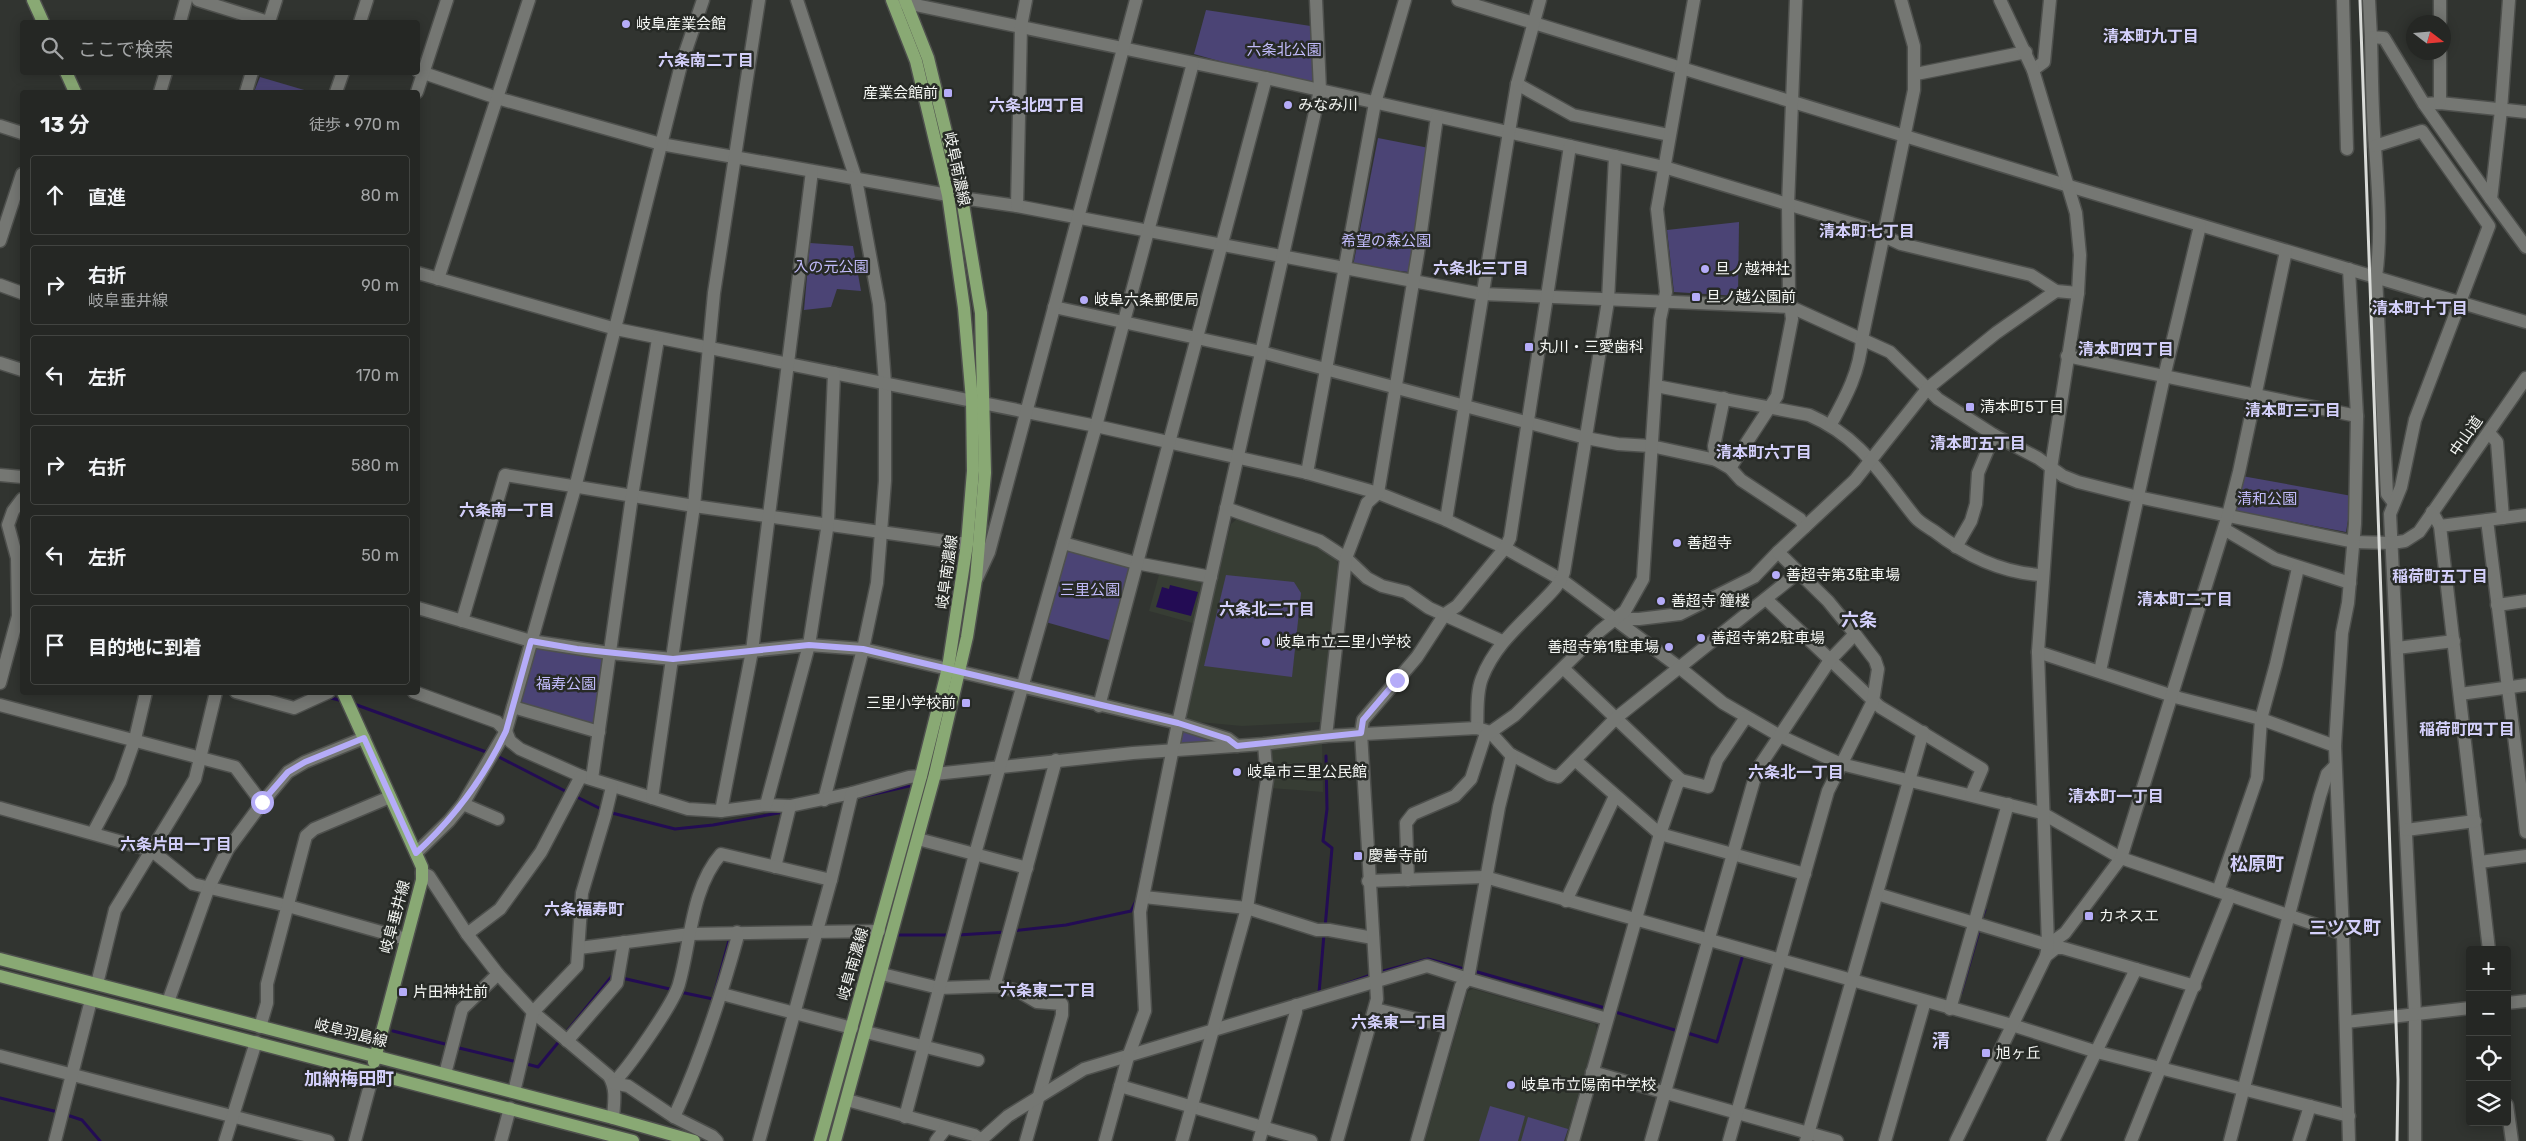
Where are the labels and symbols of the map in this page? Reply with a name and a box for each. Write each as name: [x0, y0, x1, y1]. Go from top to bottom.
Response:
place label: 岐阜産業会館: [636, 15, 726, 33]
north arrow: [2406, 15, 2451, 60]
marker: 岐阜産業会館: [620, 18, 632, 30]
district label: 清本町九丁目: [2103, 27, 2199, 46]
park label: 六条北公園: [1246, 41, 1322, 59]
district label: 六条南二丁目: [658, 51, 754, 70]
place label: 産業会館前: [863, 84, 938, 102]
marker: 産業会館前: [942, 87, 954, 99]
district label: 六条北四丁目: [989, 96, 1085, 115]
place label: みなみ川: [1298, 96, 1358, 114]
marker: みなみ川: [1282, 99, 1294, 111]
street label: 岐阜南濃線: [940, 130, 974, 208]
district label: 清本町七丁目: [1819, 222, 1915, 241]
park label: 希望の森公園: [1341, 232, 1431, 250]
park label: 入の元公園: [793, 258, 869, 276]
district label: 六条北三丁目: [1433, 259, 1529, 278]
place label: 旦ノ越神社: [1715, 260, 1790, 278]
marker: 旦ノ越神社: [1699, 263, 1711, 275]
place label: 旦ノ越公園前: [1706, 288, 1796, 306]
place label: 岐阜六条郵便局: [1094, 291, 1199, 309]
marker: 旦ノ越公園前: [1690, 291, 1702, 303]
marker: 岐阜六条郵便局: [1078, 294, 1090, 306]
district label: 清本町十丁目: [2372, 299, 2468, 318]
place label: 丸川・三愛歯科: [1539, 338, 1644, 356]
district label: 清本町四丁目: [2078, 340, 2174, 359]
marker: 丸川・三愛歯科: [1523, 341, 1535, 353]
place label: 清本町5丁目: [1980, 398, 2064, 416]
marker: 清本町5丁目: [1964, 401, 1976, 413]
district label: 清本町三丁目: [2245, 401, 2341, 420]
street label: 中山道: [2446, 412, 2486, 460]
district label: 清本町五丁目: [1930, 434, 2026, 453]
district label: 清本町六丁目: [1716, 443, 1812, 462]
park label: 清和公園: [2237, 490, 2297, 508]
district label: 六条南一丁目: [459, 501, 555, 520]
street label: 岐阜南濃線: [933, 534, 961, 610]
place label: 善超寺: [1687, 534, 1732, 552]
marker: 善超寺: [1671, 537, 1683, 549]
place label: 善超寺第3駐車場: [1786, 566, 1900, 584]
district label: 稲荷町五丁目: [2392, 567, 2488, 586]
marker: 善超寺第3駐車場: [1770, 569, 1782, 581]
park label: 三里公園: [1060, 581, 1120, 599]
district label: 清本町二丁目: [2137, 590, 2233, 609]
place label: 善超寺 鐘楼: [1671, 592, 1750, 610]
marker: 善超寺 鐘楼: [1655, 595, 1667, 607]
district label: 六条北二丁目: [1219, 600, 1315, 619]
district label: 六条: [1841, 609, 1877, 631]
place label: 善超寺第2駐車場: [1711, 629, 1825, 647]
marker: 善超寺第2駐車場: [1695, 632, 1707, 644]
place label: 岐阜市立三里小学校: [1276, 633, 1411, 651]
marker: 岐阜市立三里小学校: [1260, 636, 1272, 648]
place label: 善超寺第1駐車場: [1548, 638, 1659, 656]
marker: 善超寺第1駐車場: [1663, 641, 1675, 653]
route end: [1386, 669, 1409, 692]
park label: 福寿公園: [536, 675, 596, 693]
place label: 三里小学校前: [866, 694, 956, 712]
marker: 三里小学校前: [960, 697, 972, 709]
district label: 稲荷町四丁目: [2419, 720, 2515, 739]
place label: 岐阜市三里公民館: [1247, 763, 1367, 781]
district label: 六条北一丁目: [1748, 763, 1844, 782]
marker: 岐阜市三里公民館: [1231, 766, 1243, 778]
district label: 清本町一丁目: [2068, 787, 2164, 806]
route start: [251, 791, 274, 814]
district label: 六条片田一丁目: [120, 835, 232, 854]
place label: 慶善寺前: [1368, 847, 1428, 865]
marker: 慶善寺前: [1352, 850, 1364, 862]
district label: 松原町: [2230, 853, 2284, 875]
street label: 岐阜垂井線: [377, 878, 413, 956]
district label: 六条福寿町: [544, 900, 624, 919]
place label: カネスエ: [2099, 907, 2159, 925]
marker: カネスエ: [2083, 910, 2095, 922]
district label: 三ツ又町: [2309, 917, 2381, 939]
street label: 岐阜南濃線: [834, 925, 872, 1003]
district label: 六条東二丁目: [1000, 981, 1096, 1000]
place label: 片田神社前: [413, 983, 488, 1001]
marker: 片田神社前: [397, 986, 409, 998]
district label: 六条東一丁目: [1351, 1013, 1447, 1032]
street label: 岐阜羽島線: [312, 1015, 390, 1051]
district label: 清: [1932, 1030, 1950, 1052]
place label: 旭ヶ丘: [1996, 1044, 2041, 1062]
marker: 旭ヶ丘: [1980, 1047, 1992, 1059]
district label: 加納梅田町: [304, 1068, 394, 1090]
place label: 岐阜市立陽南中学校: [1521, 1076, 1656, 1094]
marker: 岐阜市立陽南中学校: [1505, 1079, 1517, 1091]

